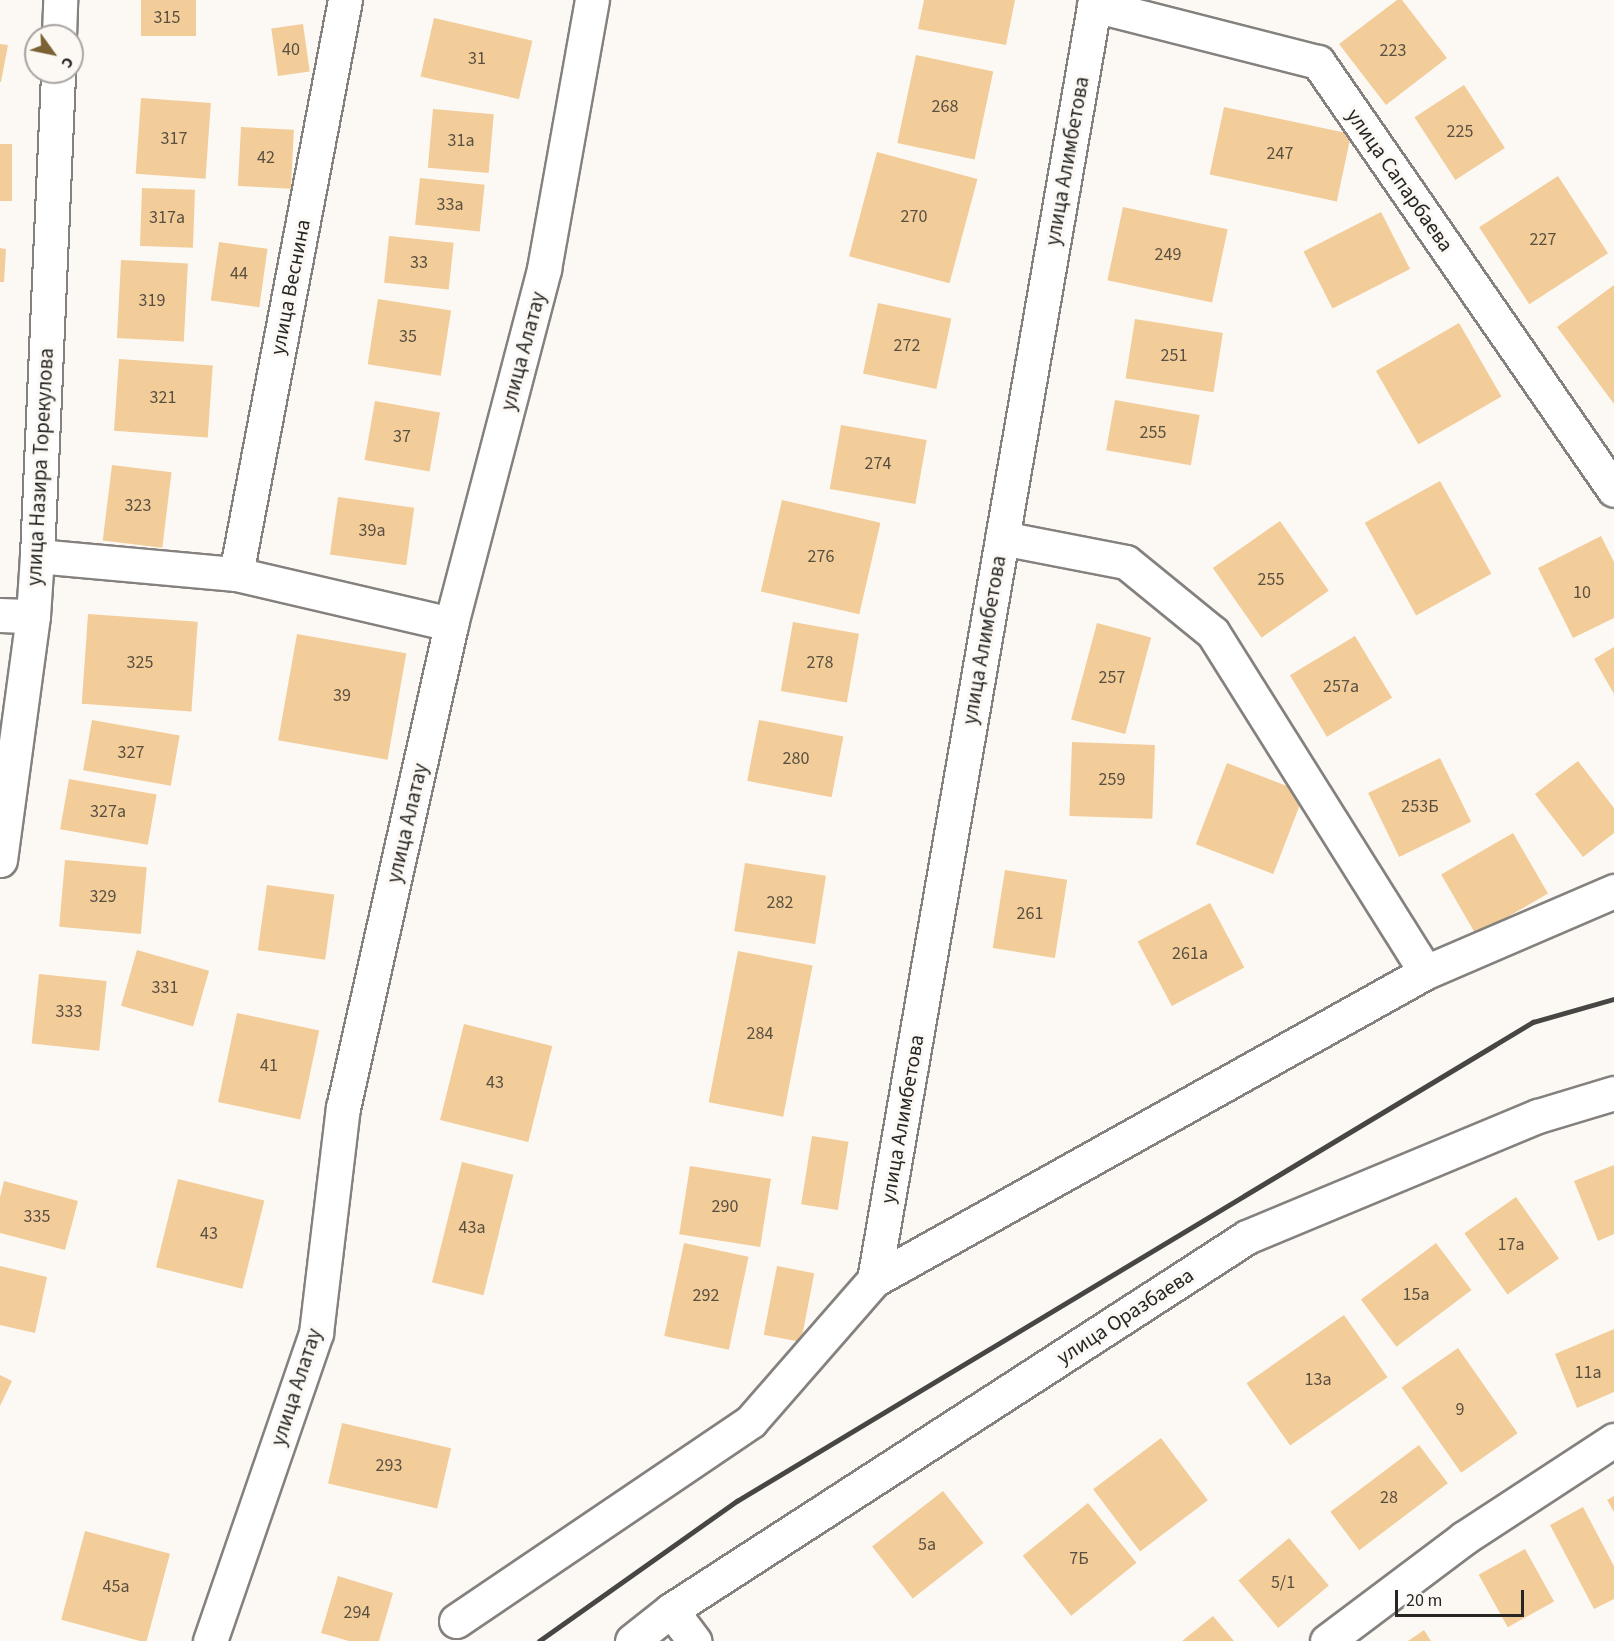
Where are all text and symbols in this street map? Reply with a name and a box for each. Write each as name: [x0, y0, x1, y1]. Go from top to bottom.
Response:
house number: 315: [154, 7, 180, 29]
north arrow: [24, 24, 84, 84]
house number: 40: [282, 39, 300, 61]
house number: 223: [1380, 40, 1406, 62]
house number: 31: [468, 48, 486, 70]
text: С: [56, 53, 79, 73]
street label: улица Алимбетова: [1040, 75, 1094, 247]
house number: 268: [932, 96, 958, 118]
street label: улица Сапарбаева: [1341, 103, 1459, 257]
house number: 225: [1447, 121, 1473, 143]
house number: 317: [161, 128, 187, 150]
house number: 31а: [448, 130, 474, 152]
house number: 247: [1267, 143, 1293, 165]
house number: 42: [257, 147, 275, 169]
house number: 33а: [437, 194, 463, 216]
house number: 270: [901, 206, 927, 228]
house number: 317а: [149, 207, 185, 229]
street label: улица Веснина: [264, 217, 316, 357]
house number: 227: [1530, 229, 1556, 251]
house number: 249: [1155, 244, 1181, 266]
house number: 33: [410, 252, 428, 274]
house number: 44: [230, 263, 248, 285]
street label: улица Алатау: [495, 289, 551, 413]
house number: 319: [139, 290, 165, 312]
house number: 35: [399, 326, 417, 348]
house number: 272: [894, 335, 920, 357]
house number: 251: [1161, 345, 1187, 367]
street label: улица Назира Торекулова: [21, 348, 59, 586]
house number: 321: [150, 387, 176, 409]
house number: 255: [1140, 422, 1166, 444]
house number: 37: [393, 426, 411, 448]
house number: 274: [865, 453, 891, 475]
house number: 323: [125, 495, 151, 517]
house number: 39а: [359, 520, 385, 542]
house number: 276: [808, 546, 834, 568]
street label: улица Алимбетова: [957, 554, 1011, 726]
house number: 255: [1258, 569, 1284, 591]
house number: 10: [1573, 582, 1591, 604]
house number: 325: [127, 652, 153, 674]
house number: 278: [807, 652, 833, 674]
house number: 257: [1099, 667, 1125, 689]
house number: 257а: [1323, 676, 1359, 698]
house number: 39: [333, 685, 351, 707]
house number: 327: [118, 742, 144, 764]
house number: 280: [783, 748, 809, 770]
street label: улица Алатау: [381, 761, 433, 885]
house number: 259: [1099, 769, 1125, 791]
house number: 253Б: [1401, 796, 1439, 818]
house number: 327а: [90, 801, 126, 823]
house number: 329: [90, 886, 116, 908]
house number: 282: [767, 892, 793, 914]
house number: 261: [1017, 903, 1043, 925]
house number: 261а: [1172, 943, 1208, 965]
house number: 331: [152, 977, 178, 999]
house number: 333: [56, 1001, 82, 1023]
house number: 284: [747, 1023, 773, 1045]
street label: улица Алимбетова: [875, 1033, 929, 1205]
house number: 41: [260, 1055, 278, 1077]
house number: 43: [486, 1072, 504, 1094]
house number: 290: [712, 1196, 738, 1218]
house number: 335: [24, 1206, 50, 1228]
house number: 43а: [459, 1217, 485, 1239]
house number: 43: [200, 1223, 218, 1245]
house number: 17а: [1498, 1234, 1524, 1256]
street label: улица Оразбаева: [1052, 1262, 1198, 1370]
house number: 15а: [1403, 1284, 1429, 1306]
house number: 292: [693, 1285, 719, 1307]
street label: улица Алатау: [265, 1325, 327, 1449]
house number: 11а: [1575, 1362, 1601, 1384]
house number: 13а: [1305, 1369, 1331, 1391]
house number: 9: [1456, 1399, 1464, 1421]
house number: 293: [376, 1455, 402, 1477]
house number: 28: [1380, 1487, 1398, 1509]
house number: 5а: [918, 1534, 936, 1556]
house number: 7Б: [1069, 1548, 1089, 1570]
house number: 5/1: [1271, 1572, 1295, 1594]
house number: 45а: [103, 1576, 129, 1598]
scale bar: [1398, 1578, 1527, 1616]
text: 20 m: [1406, 1588, 1442, 1613]
house number: 294: [344, 1602, 370, 1624]

